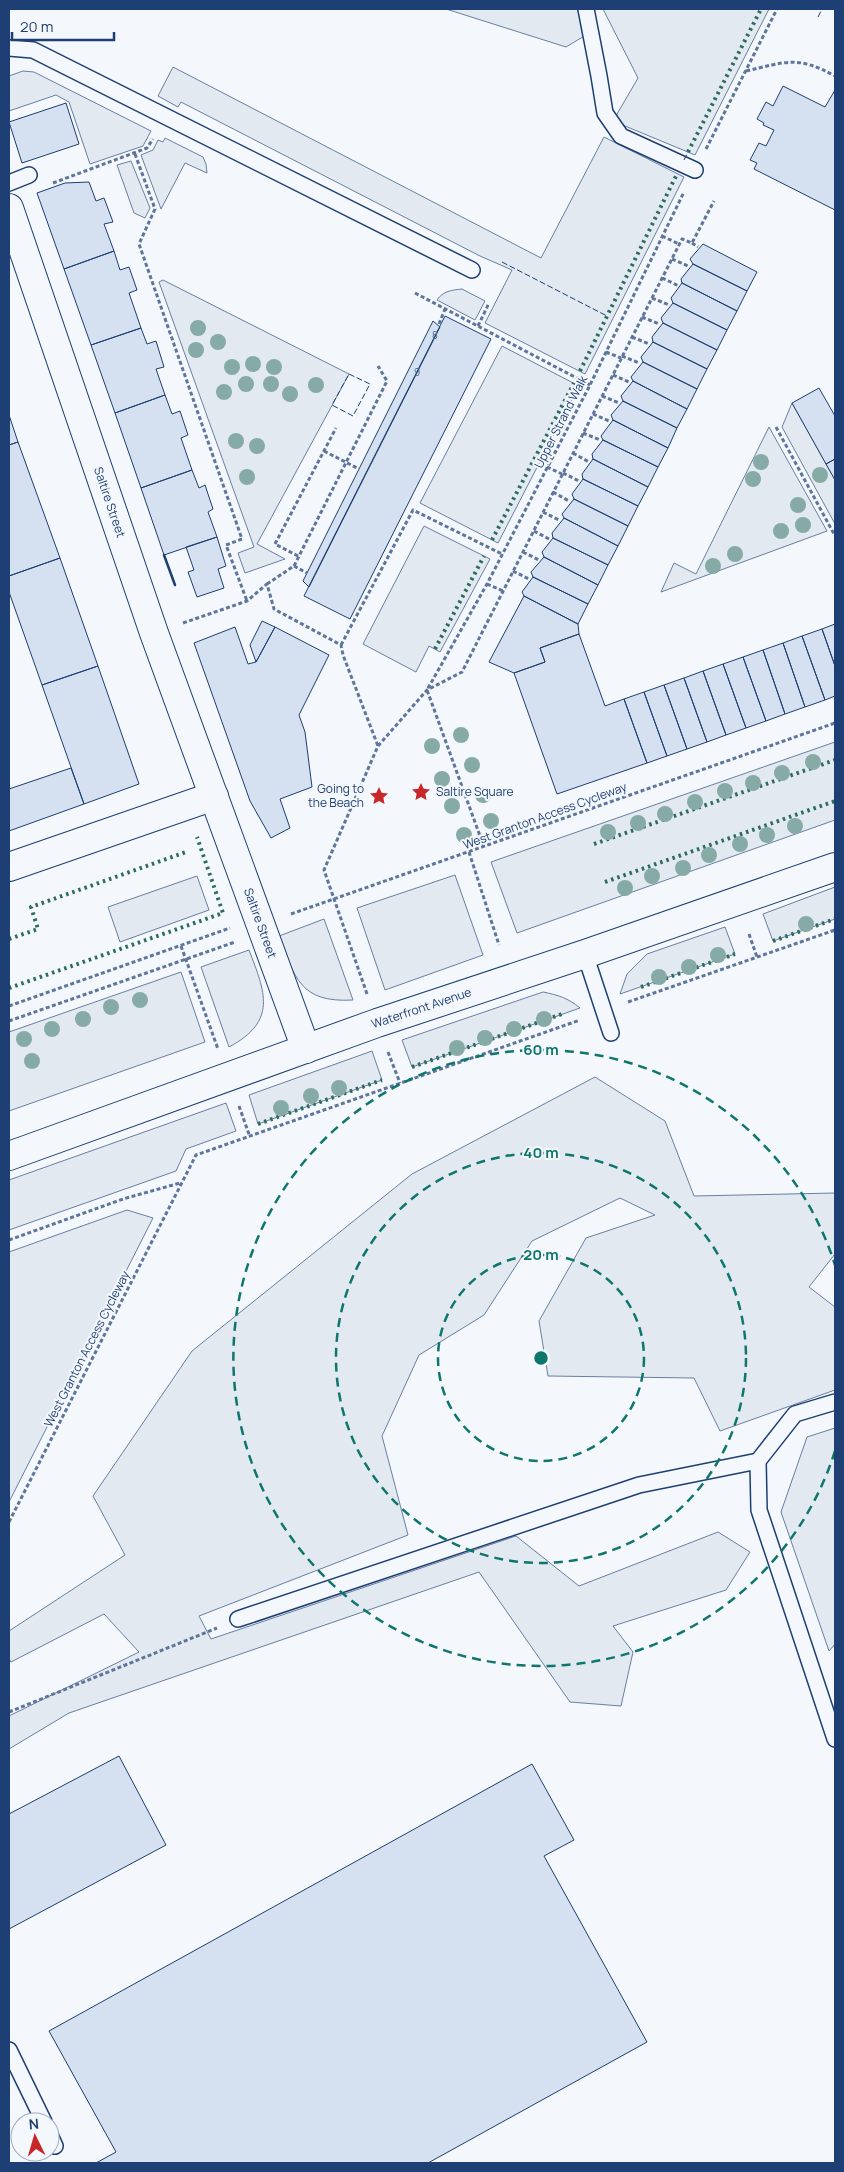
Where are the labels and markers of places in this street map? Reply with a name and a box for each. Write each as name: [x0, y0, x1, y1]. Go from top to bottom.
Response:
place label: Going to the Beach: [308, 780, 364, 811]
place icon: Saltire Square: [410, 781, 432, 803]
place label: Saltire Square: [436, 783, 514, 800]
place icon: Going to the Beach: [368, 785, 390, 807]
centre of rings: [532, 1349, 550, 1367]

